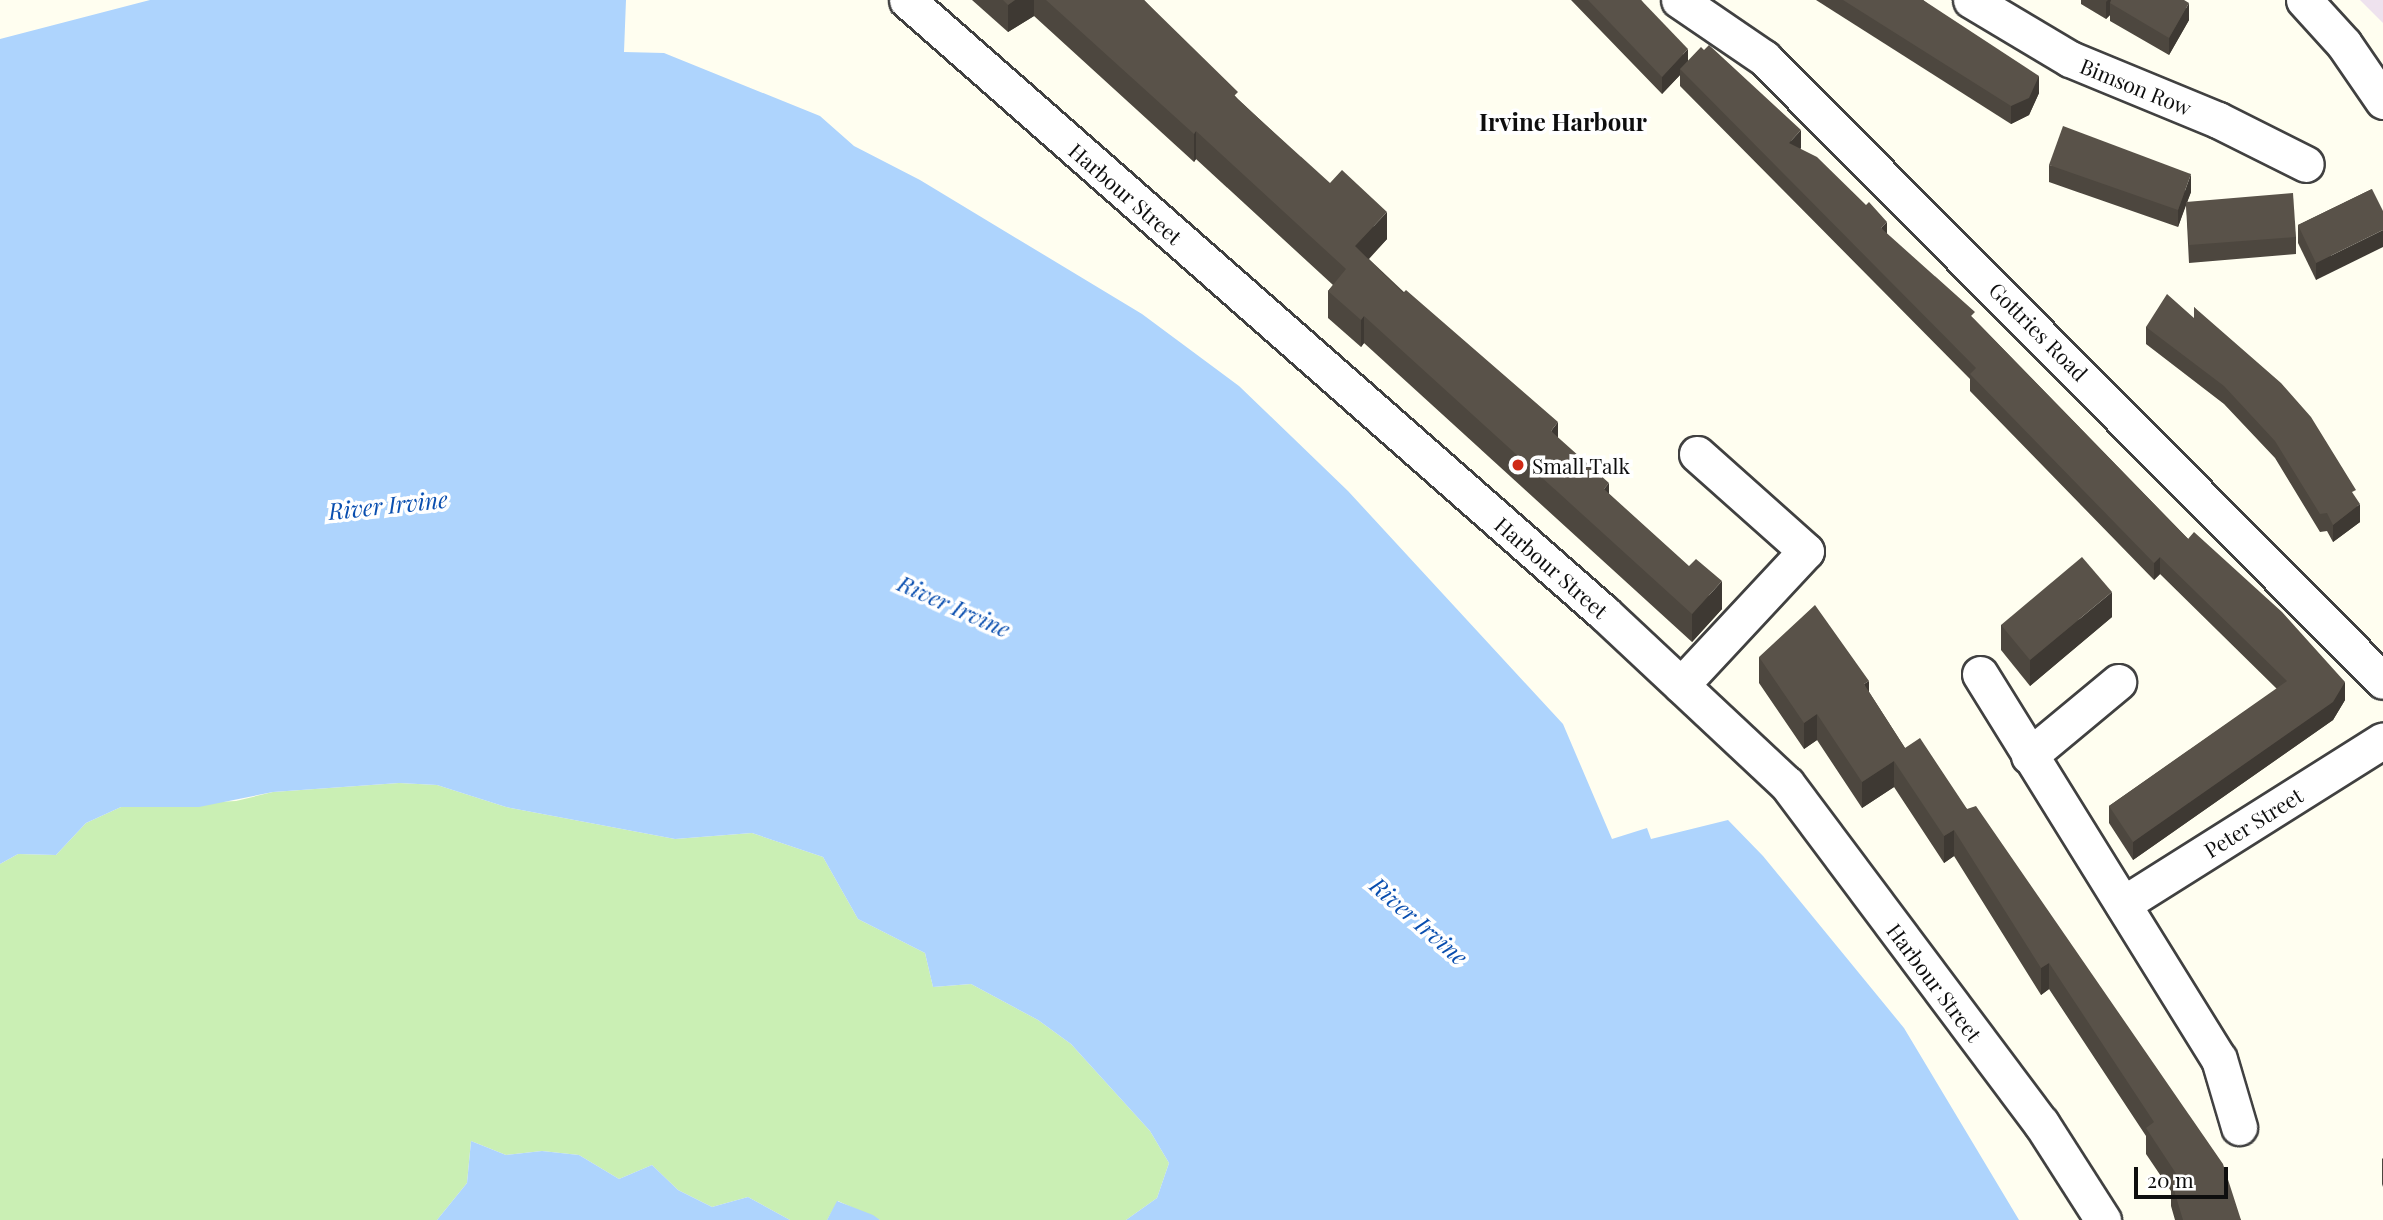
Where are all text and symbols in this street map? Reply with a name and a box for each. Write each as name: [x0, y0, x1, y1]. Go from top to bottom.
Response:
street label: Bimson Row: [2077, 52, 2195, 120]
district label: Irvine Harbour: [1479, 108, 1647, 136]
street label: Harbour Street: [1064, 137, 1188, 249]
street label: Gottries Road: [1985, 277, 2093, 385]
place label: Small Talk: [1532, 452, 1630, 478]
marker: Small Talk: [1510, 457, 1526, 473]
water label: River Irvine: [327, 485, 449, 525]
street label: Harbour Street: [1490, 511, 1614, 623]
water label: River Irvine: [894, 569, 1014, 643]
street label: Peter Street: [2199, 782, 2307, 862]
water label: River Irvine: [1365, 871, 1473, 971]
street label: Harbour Street: [1882, 918, 1988, 1046]
scale bar: [2138, 1154, 2232, 1198]
text: 20 m: [2147, 1165, 2194, 1193]

